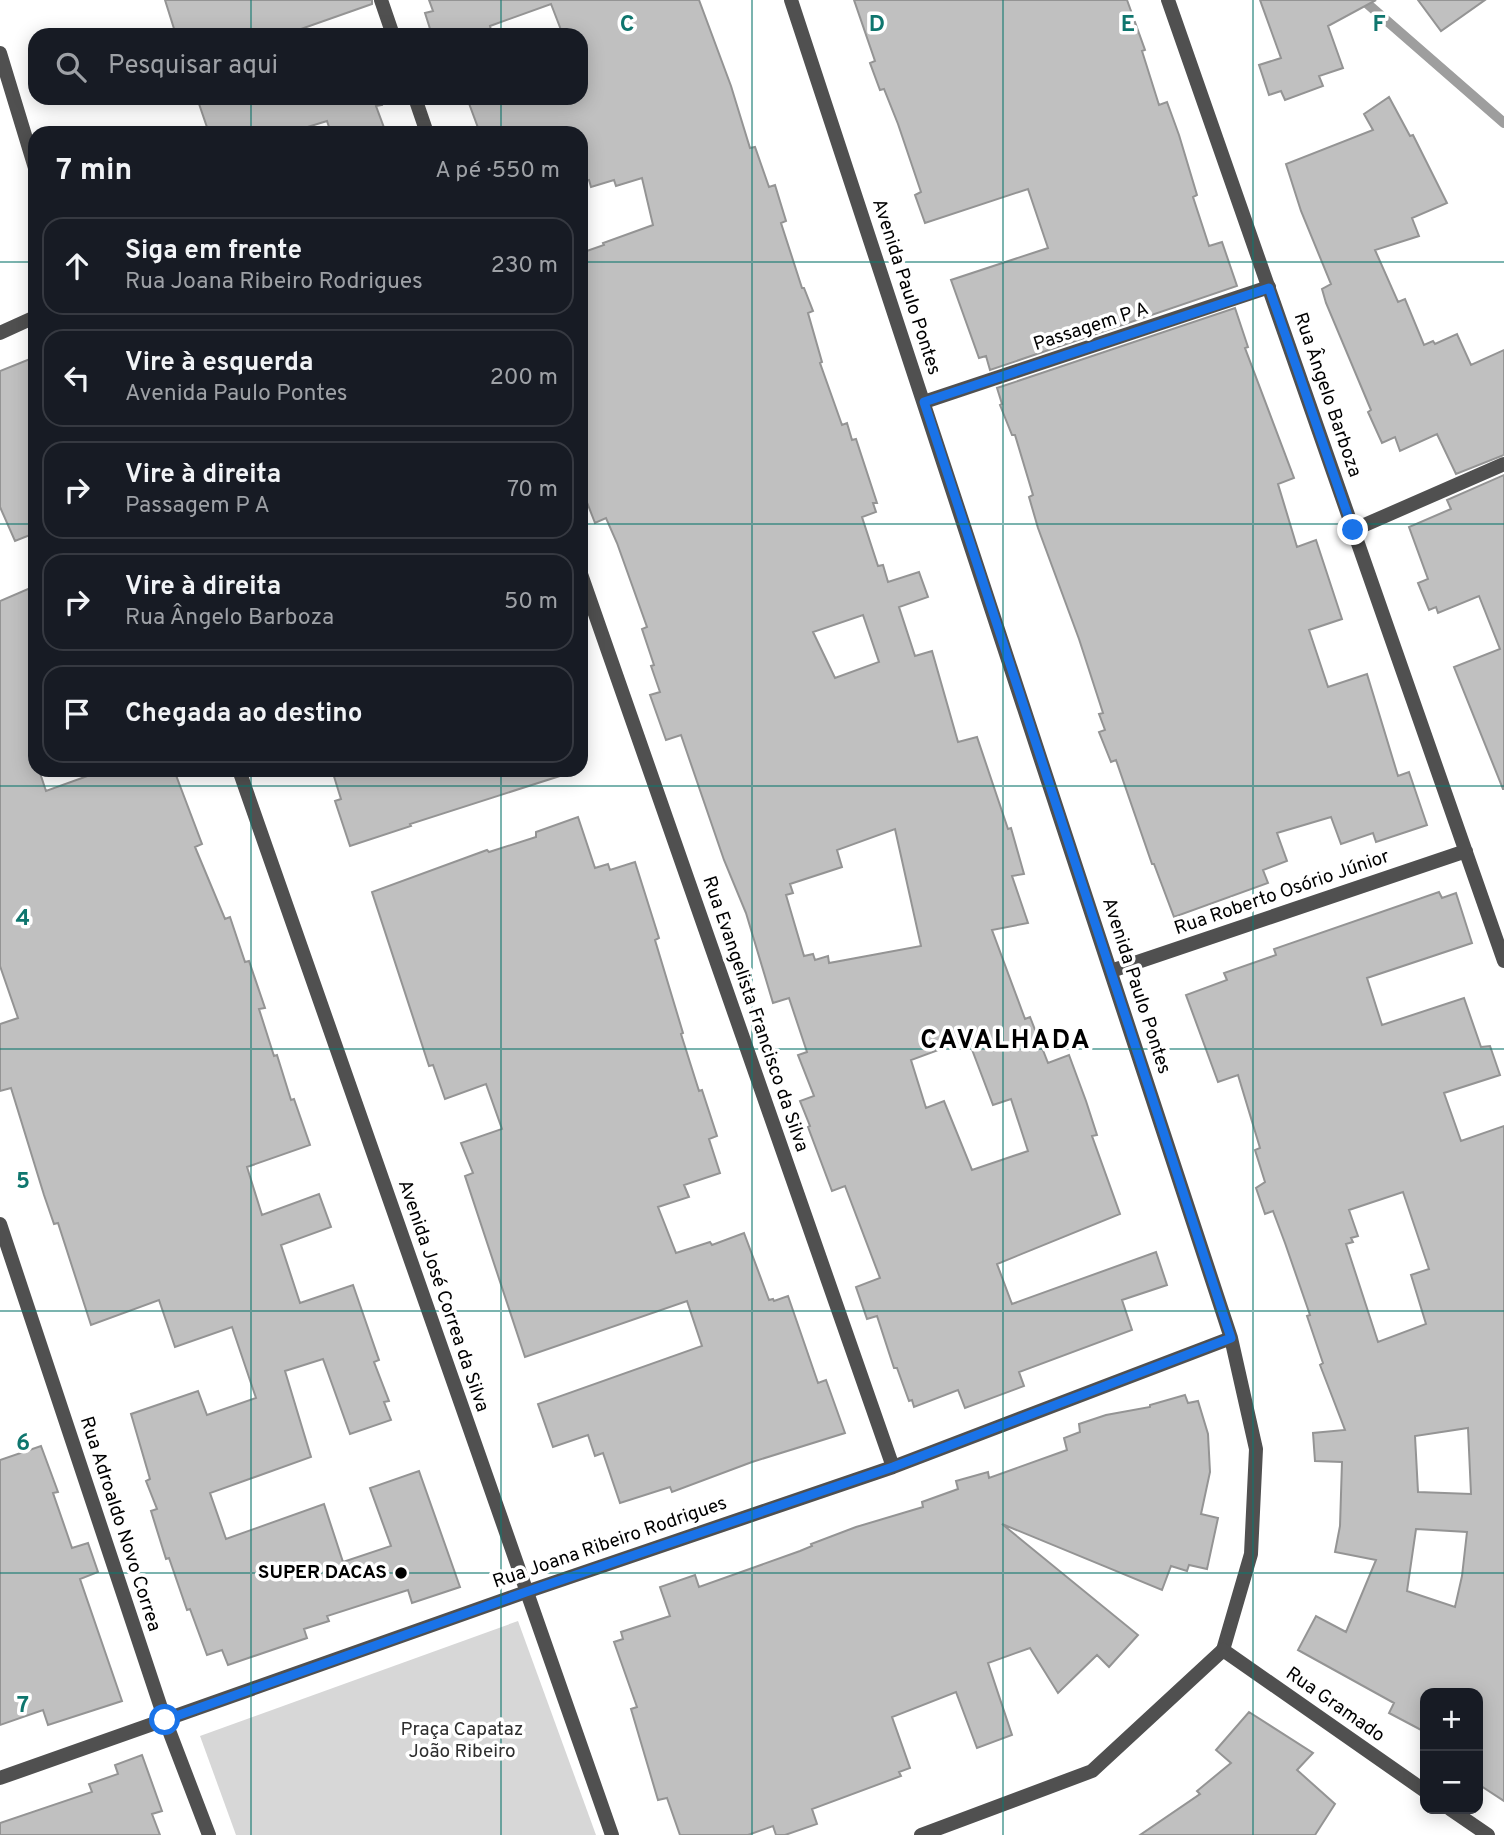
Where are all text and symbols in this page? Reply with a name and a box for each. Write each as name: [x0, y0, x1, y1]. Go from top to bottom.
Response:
text: C: [620, 11, 634, 40]
text: D: [869, 11, 885, 40]
text: E: [1121, 11, 1135, 40]
text: F: [1372, 11, 1386, 40]
search box: [28, 28, 588, 105]
icon: search: [52, 48, 90, 86]
text: Pesquisar aqui: [108, 50, 278, 83]
text: 7 min: [56, 153, 132, 190]
text: A pé · 550 m: [435, 157, 560, 186]
street label: Avenida Paulo Pontes: [866, 196, 946, 378]
text: Siga em frente: [125, 235, 302, 268]
icon: ahead: [58, 247, 96, 285]
text: 230 m: [491, 252, 558, 281]
text: Rua Joana Ribeiro Rodrigues: [125, 268, 423, 297]
street label: Passagem P A: [1030, 297, 1152, 357]
street label: Rua Ângelo Barboza: [1288, 309, 1367, 481]
text: Vire à esquerda: [125, 347, 313, 380]
icon: left: [58, 359, 96, 397]
text: 200 m: [490, 364, 558, 393]
text: Avenida Paulo Pontes: [125, 380, 348, 409]
text: Vire à direita: [125, 459, 281, 492]
icon: right: [58, 471, 96, 509]
text: 70 m: [507, 476, 558, 505]
text: Passagem P A: [125, 492, 270, 521]
route end: [1337, 514, 1368, 545]
text: Vire à direita: [125, 571, 281, 604]
icon: right: [58, 583, 96, 621]
text: 50 m: [504, 588, 558, 617]
text: Rua Ângelo Barboza: [125, 604, 334, 633]
icon: arrive: [58, 695, 96, 733]
text: Chegada ao destino: [125, 698, 362, 731]
street label: Rua Roberto Osório Júnior: [1171, 845, 1393, 941]
street label: Rua Evangelista Francisco da Silva: [696, 873, 814, 1155]
street label: Avenida Paulo Pontes: [1096, 895, 1176, 1077]
text: 4: [16, 905, 30, 934]
district label: CAVALHADA: [920, 1025, 1092, 1058]
text: 5: [16, 1168, 30, 1197]
street label: Avenida José Correa da Silva: [392, 1177, 494, 1415]
street label: Rua Adroaldo Novo Correa: [74, 1413, 166, 1635]
text: 6: [16, 1430, 30, 1459]
street label: Rua Joana Ribeiro Rodrigues: [490, 1492, 730, 1594]
place label: SUPER DACAS: [258, 1561, 387, 1585]
marker: SUPER DACAS: [393, 1565, 409, 1581]
street label: Rua Gramado: [1281, 1662, 1389, 1748]
map controls: [1420, 1688, 1483, 1814]
button: +: [1420, 1688, 1483, 1751]
text: 7: [17, 1692, 29, 1721]
route start: [149, 1704, 180, 1735]
park label: Praça Capataz João Ribeiro: [401, 1718, 523, 1764]
button: −: [1420, 1751, 1483, 1814]

